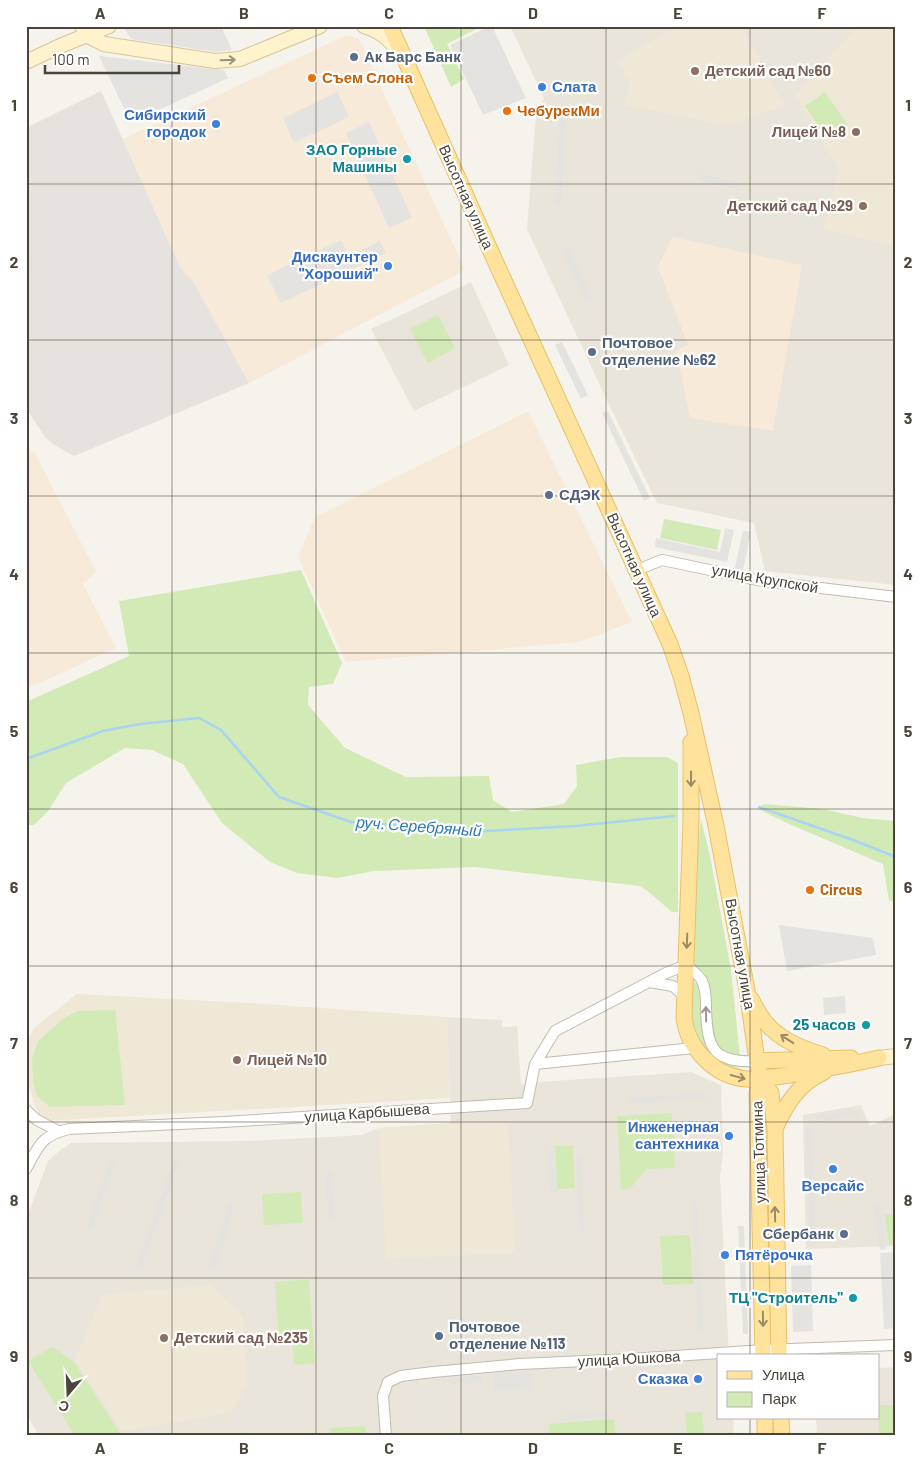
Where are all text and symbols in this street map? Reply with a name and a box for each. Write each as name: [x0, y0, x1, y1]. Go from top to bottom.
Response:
text: A: [95, 3, 106, 22]
text: B: [239, 3, 249, 22]
text: C: [384, 3, 394, 22]
text: D: [528, 3, 538, 22]
text: E: [673, 3, 683, 22]
text: F: [818, 3, 827, 22]
scale bar: [45, 42, 179, 74]
place label: Ак Барс Банк: [364, 47, 461, 65]
text: 100 m: [52, 50, 90, 68]
marker: Ак Барс Банк: [348, 51, 360, 63]
one-way arrow: [220, 55, 236, 65]
place label: Детский сад №60: [705, 61, 831, 79]
marker: Детский сад №60: [689, 65, 701, 77]
place label: Съем Слона: [322, 68, 413, 86]
marker: Съем Слона: [306, 72, 318, 84]
place label: Слата: [552, 77, 597, 95]
marker: Слата: [536, 81, 548, 93]
text: 1: [11, 95, 17, 114]
text: 1: [905, 95, 911, 114]
place label: ЧебурекМи: [517, 101, 600, 119]
place label: Сибирский городок: [124, 105, 206, 140]
marker: ЧебурекМи: [501, 105, 513, 117]
marker: Сибирский городок: [210, 118, 222, 130]
place label: Лицей №8: [772, 122, 846, 140]
marker: Лицей №8: [850, 126, 862, 138]
place label: ЗАО Горные Машины: [306, 140, 397, 175]
street label: Высотная улица: [436, 142, 498, 252]
marker: ЗАО Горные Машины: [401, 153, 413, 165]
place label: Детский сад №29: [727, 196, 853, 214]
marker: Детский сад №29: [857, 200, 869, 212]
place label: Дискаунтер "Хороший": [292, 247, 379, 282]
text: 2: [10, 252, 19, 271]
text: 2: [904, 252, 913, 271]
marker: Дискаунтер "Хороший": [382, 260, 394, 272]
place label: Почтовое отделение №62: [602, 333, 716, 368]
marker: Почтовое отделение №62: [586, 346, 598, 358]
text: 3: [10, 408, 18, 427]
text: 3: [904, 408, 912, 427]
place label: СДЭК: [559, 485, 601, 503]
marker: СДЭК: [543, 489, 555, 501]
street label: Высотная улица: [604, 510, 666, 620]
street label: улица Крупской: [711, 560, 820, 596]
text: 4: [9, 564, 19, 583]
text: 4: [903, 564, 913, 583]
text: 5: [10, 721, 19, 740]
text: 5: [904, 721, 913, 740]
one-way arrow: [686, 770, 696, 787]
water label: руч. Серебряный: [354, 812, 483, 839]
text: 6: [10, 877, 19, 896]
text: 6: [904, 877, 913, 896]
place label: Circus: [820, 880, 863, 898]
marker: Circus: [804, 884, 816, 896]
street label: Высотная улица: [722, 897, 760, 1011]
one-way arrow: [682, 933, 691, 949]
one-way arrow: [701, 1006, 711, 1022]
place label: 25 часов: [793, 1015, 856, 1033]
marker: 25 часов: [860, 1019, 872, 1031]
text: 7: [10, 1033, 18, 1052]
text: 7: [904, 1033, 912, 1052]
one-way arrow: [780, 1034, 794, 1044]
place label: Лицей №10: [247, 1050, 327, 1068]
marker: Лицей №10: [231, 1054, 243, 1066]
one-way arrow: [730, 1073, 746, 1082]
street label: улица Карбышева: [304, 1099, 431, 1125]
street label: улица Тотмина: [747, 1100, 769, 1204]
place label: Инженерная сантехника: [628, 1117, 720, 1152]
marker: Инженерная сантехника: [723, 1130, 735, 1142]
marker: Версайс: [827, 1163, 839, 1175]
place label: Версайс: [802, 1176, 864, 1194]
text: 8: [10, 1190, 19, 1209]
text: 8: [904, 1190, 913, 1209]
one-way arrow: [771, 1206, 780, 1222]
place label: Сбербанк: [762, 1224, 834, 1242]
marker: Сбербанк: [838, 1228, 850, 1240]
place label: Пятёрочка: [735, 1245, 813, 1263]
marker: Пятёрочка: [719, 1249, 731, 1261]
place label: ТЦ "Строитель": [729, 1288, 844, 1306]
marker: ТЦ "Строитель": [847, 1292, 859, 1304]
one-way arrow: [758, 1311, 768, 1327]
place label: Почтовое отделение №113: [449, 1317, 566, 1352]
place label: Детский сад №235: [174, 1328, 308, 1346]
marker: Почтовое отделение №113: [433, 1330, 445, 1342]
marker: Детский сад №235: [158, 1332, 170, 1344]
text: 9: [10, 1346, 18, 1365]
street label: улица Юшкова: [577, 1346, 681, 1370]
text: 9: [904, 1346, 912, 1365]
legend: [717, 1354, 880, 1420]
text: Улица: [762, 1365, 805, 1383]
place label: Сказка: [638, 1369, 689, 1387]
north arrow: [42, 1370, 92, 1420]
marker: Сказка: [692, 1373, 704, 1385]
text: Парк: [762, 1389, 796, 1407]
text: С: [56, 1397, 71, 1416]
text: A: [95, 1438, 106, 1457]
text: B: [239, 1438, 249, 1457]
text: C: [384, 1438, 394, 1457]
text: D: [528, 1438, 538, 1457]
text: E: [673, 1438, 683, 1457]
text: F: [818, 1438, 827, 1457]

